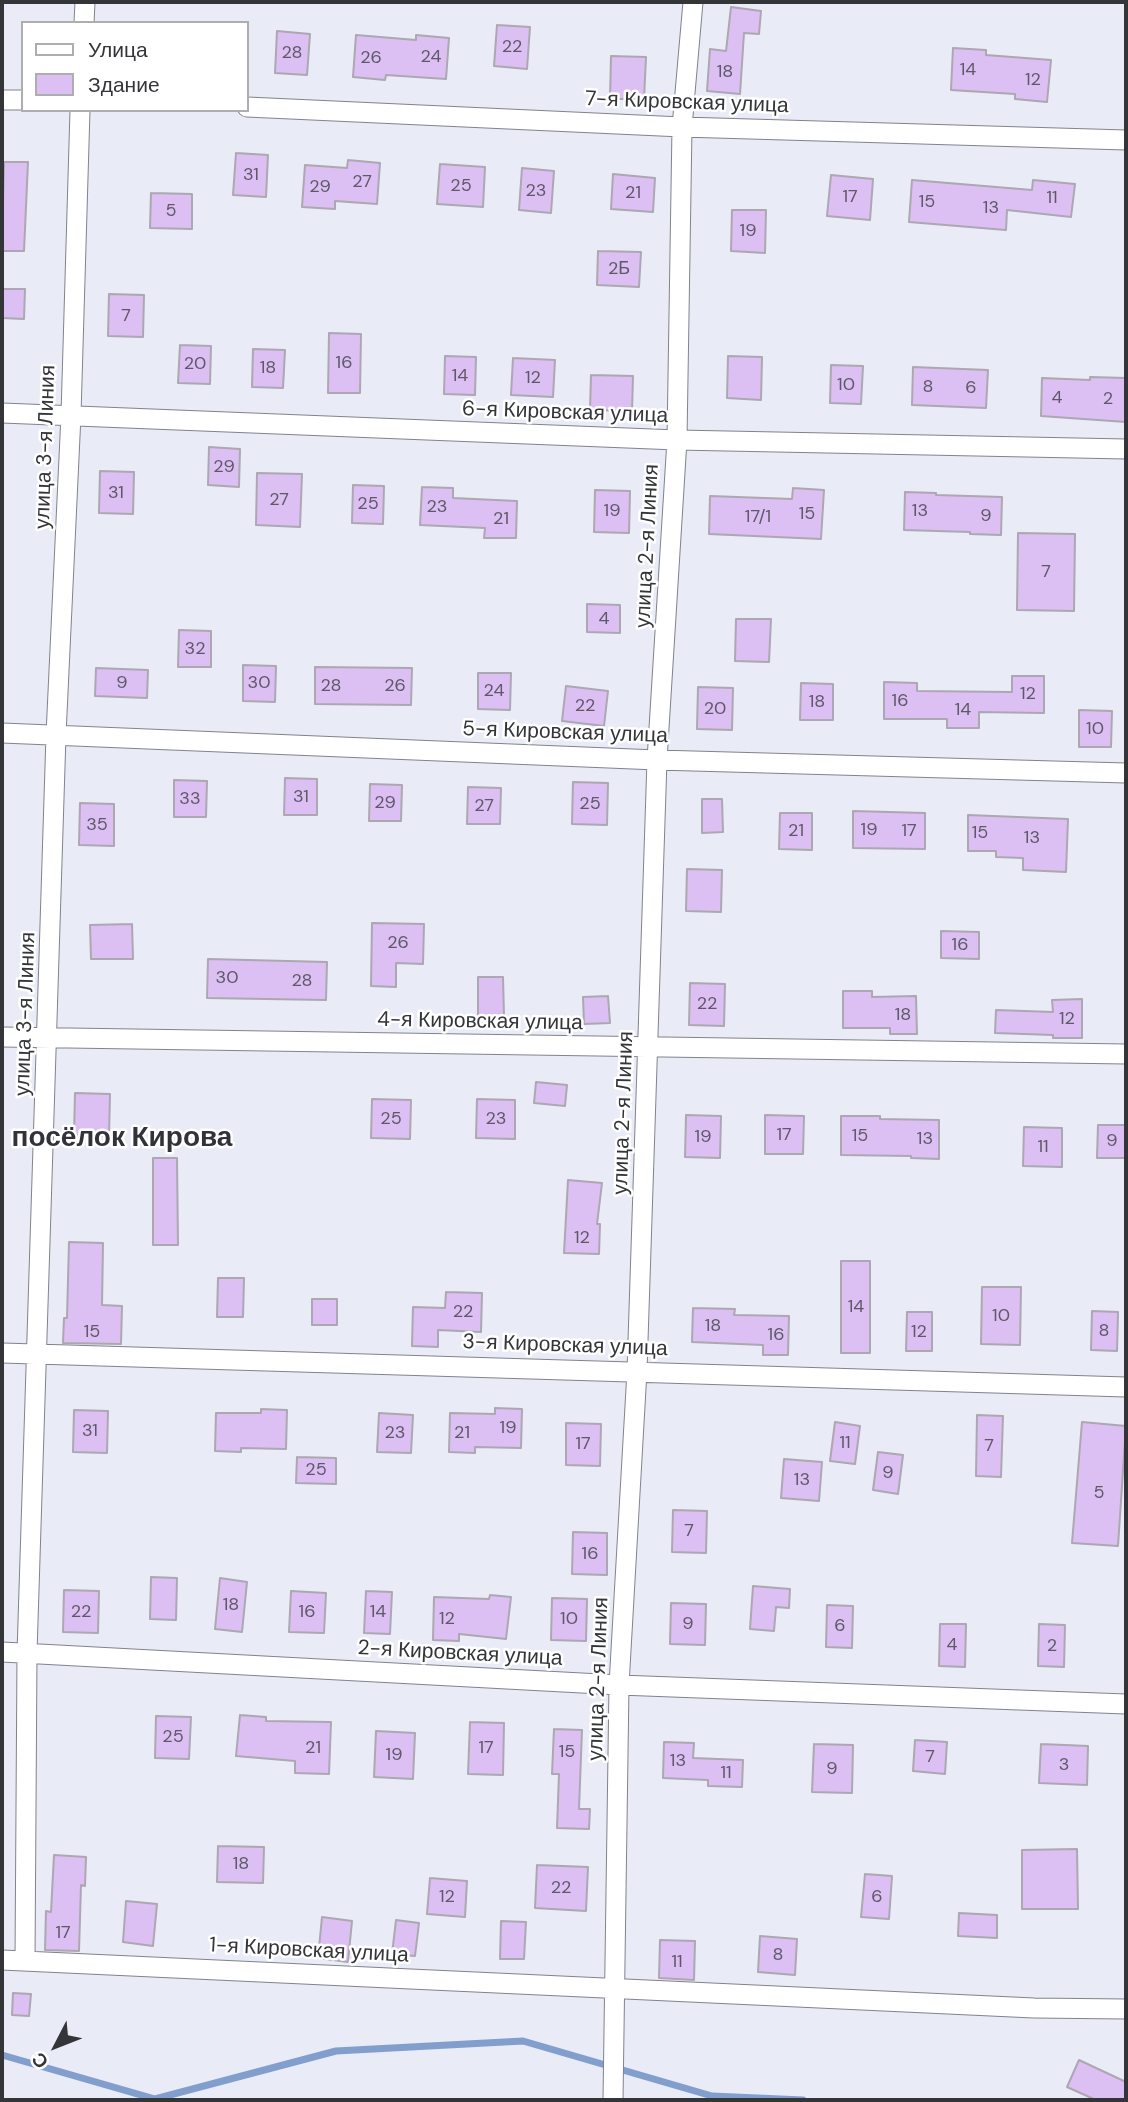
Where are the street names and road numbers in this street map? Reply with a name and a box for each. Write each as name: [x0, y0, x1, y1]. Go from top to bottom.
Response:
street label: 7-я Кировская улица: [585, 87, 789, 119]
street label: улица 3-я Линия: [31, 364, 61, 530]
street label: 6-я Кировская улица: [461, 397, 669, 429]
street label: улица 2-я Линия: [631, 463, 665, 629]
street label: 5-я Кировская улица: [462, 717, 668, 749]
street label: улица 3-я Линия: [11, 931, 41, 1097]
street label: 4-я Кировская улица: [377, 1008, 583, 1036]
street label: улица 2-я Линия: [609, 1031, 639, 1195]
street label: 3-я Кировская улица: [462, 1330, 668, 1362]
street label: улица 2-я Линия: [584, 1597, 614, 1761]
street label: 2-я Кировская улица: [357, 1636, 563, 1672]
street label: 1-я Кировская улица: [209, 1933, 409, 1969]

